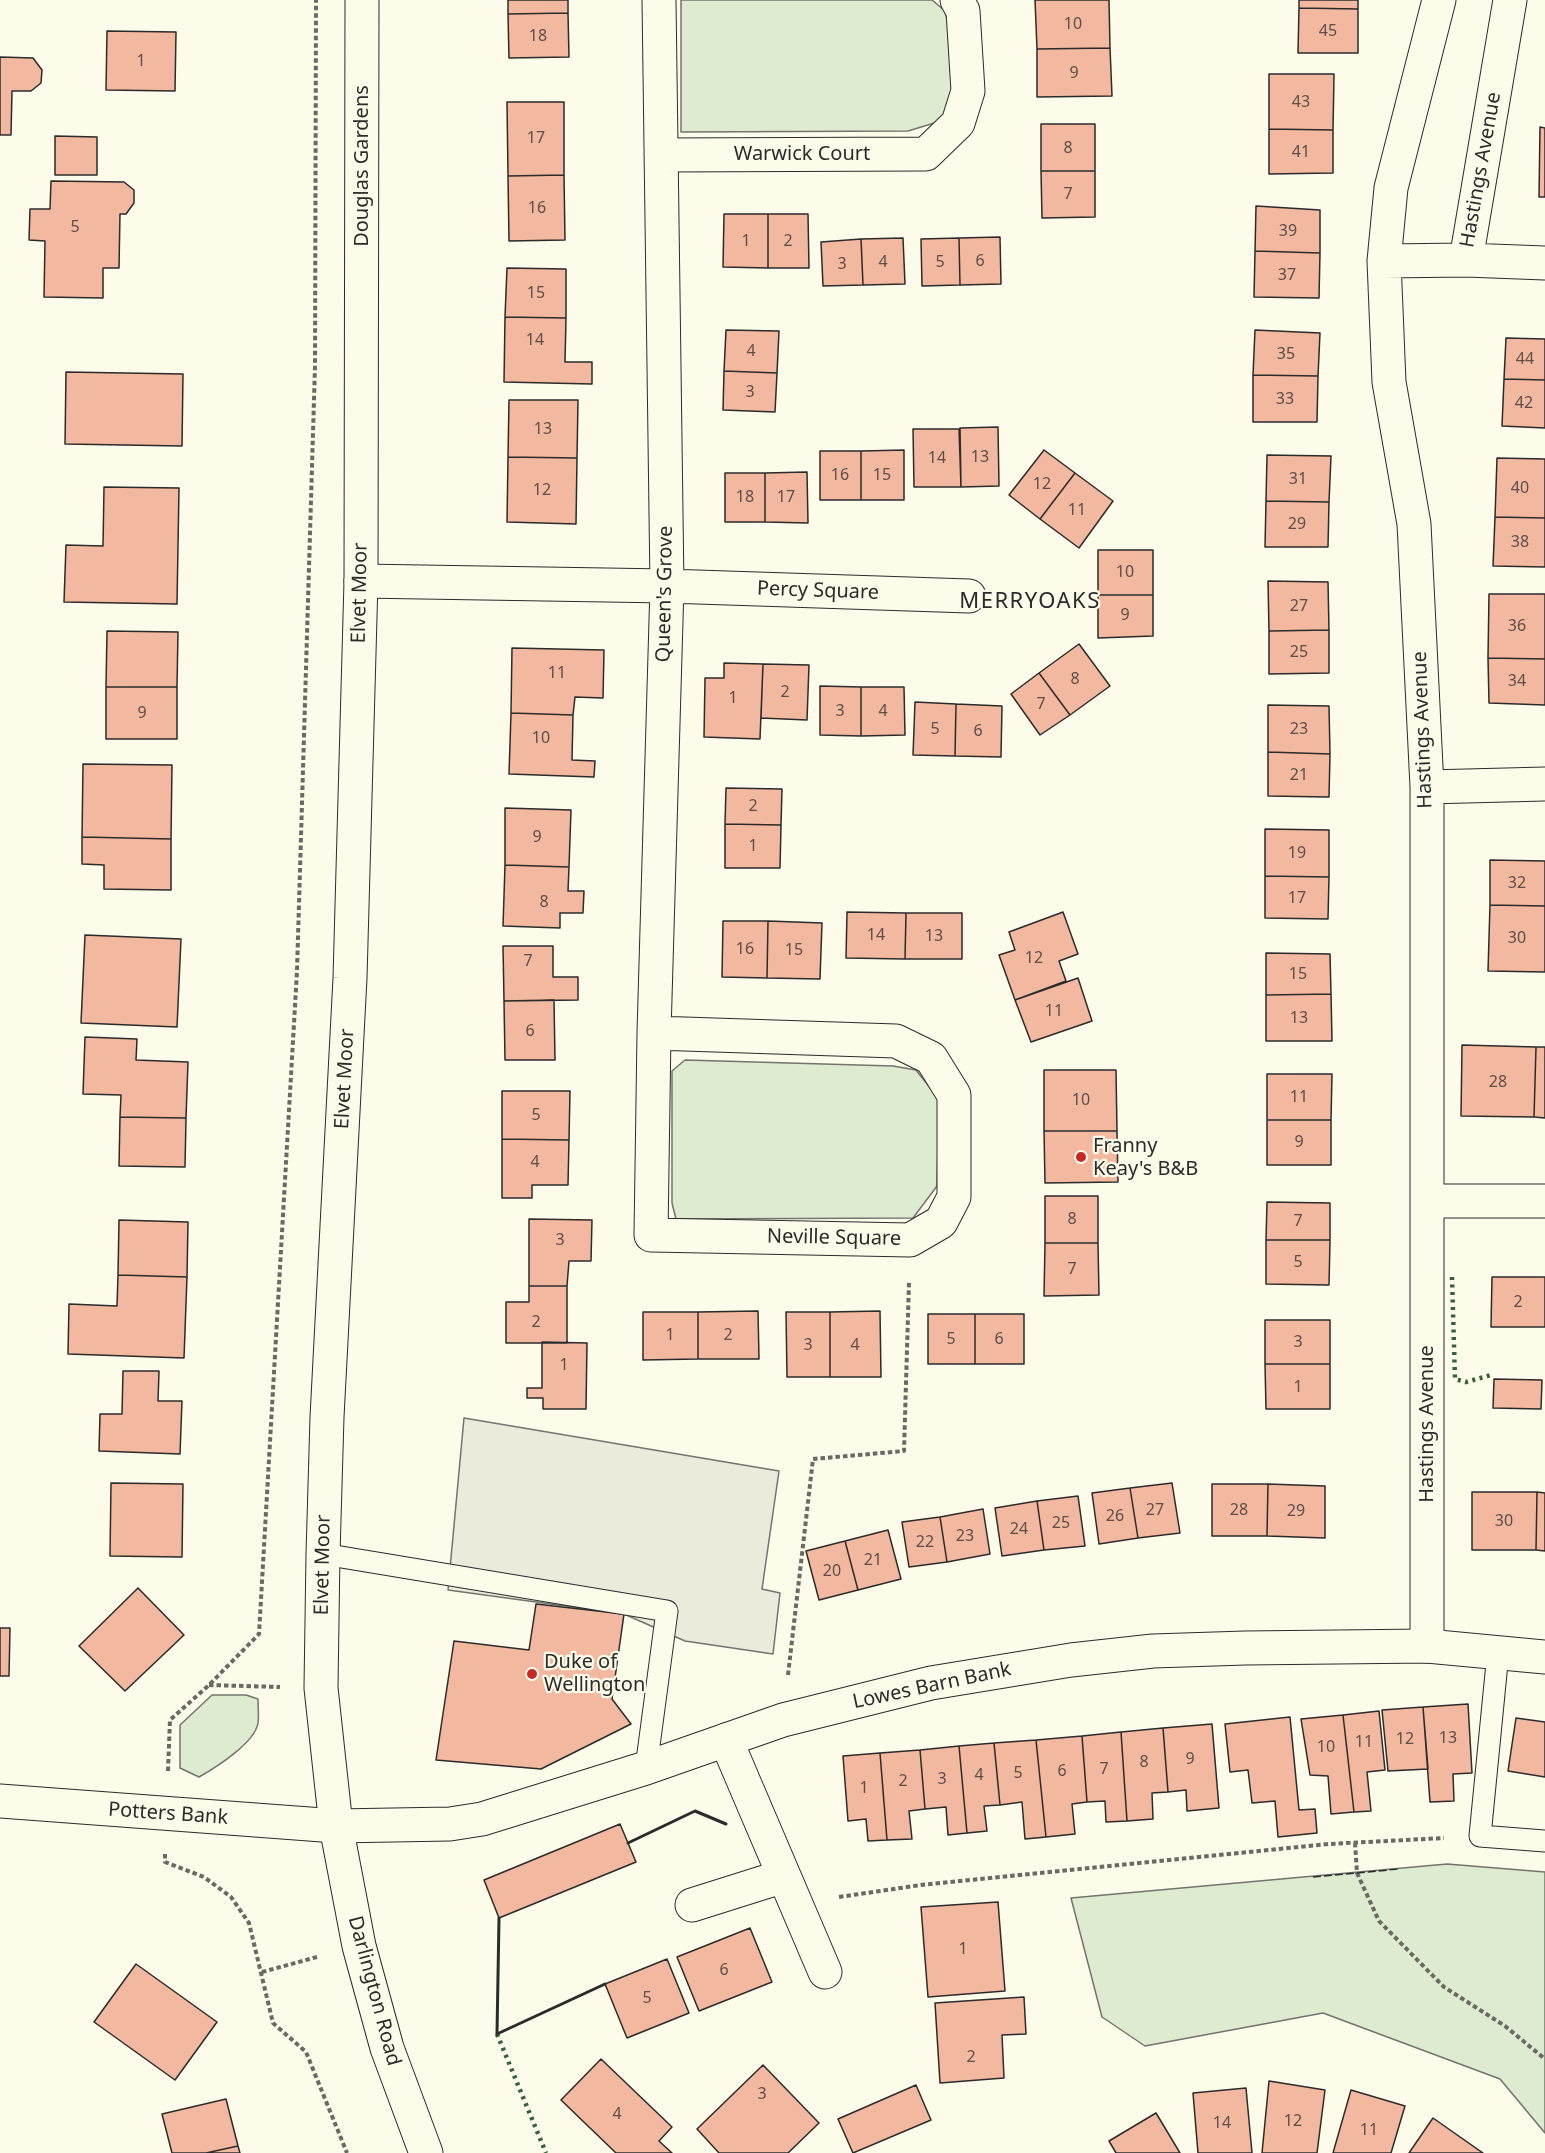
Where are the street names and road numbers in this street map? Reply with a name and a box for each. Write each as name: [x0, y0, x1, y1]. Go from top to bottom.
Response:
street label: Douglas Gardens: [350, 85, 374, 247]
street label: Hastings Avenue: [1455, 90, 1507, 250]
street label: Warwick Court: [734, 142, 870, 166]
street label: Queen's Grove: [652, 525, 678, 663]
street label: Elvet Moor: [347, 542, 373, 644]
street label: Percy Square: [756, 577, 880, 605]
street label: Hastings Avenue: [1408, 651, 1438, 809]
street label: Elvet Moor: [330, 1028, 360, 1130]
street label: Neville Square: [767, 1225, 901, 1251]
street label: Hastings Avenue: [1415, 1345, 1439, 1503]
street label: Elvet Moor: [310, 1514, 336, 1616]
street label: Lowes Barn Bank: [851, 1657, 1013, 1715]
street label: Potters Bank: [107, 1798, 229, 1830]
street label: Darlington Road: [342, 1914, 406, 2068]

